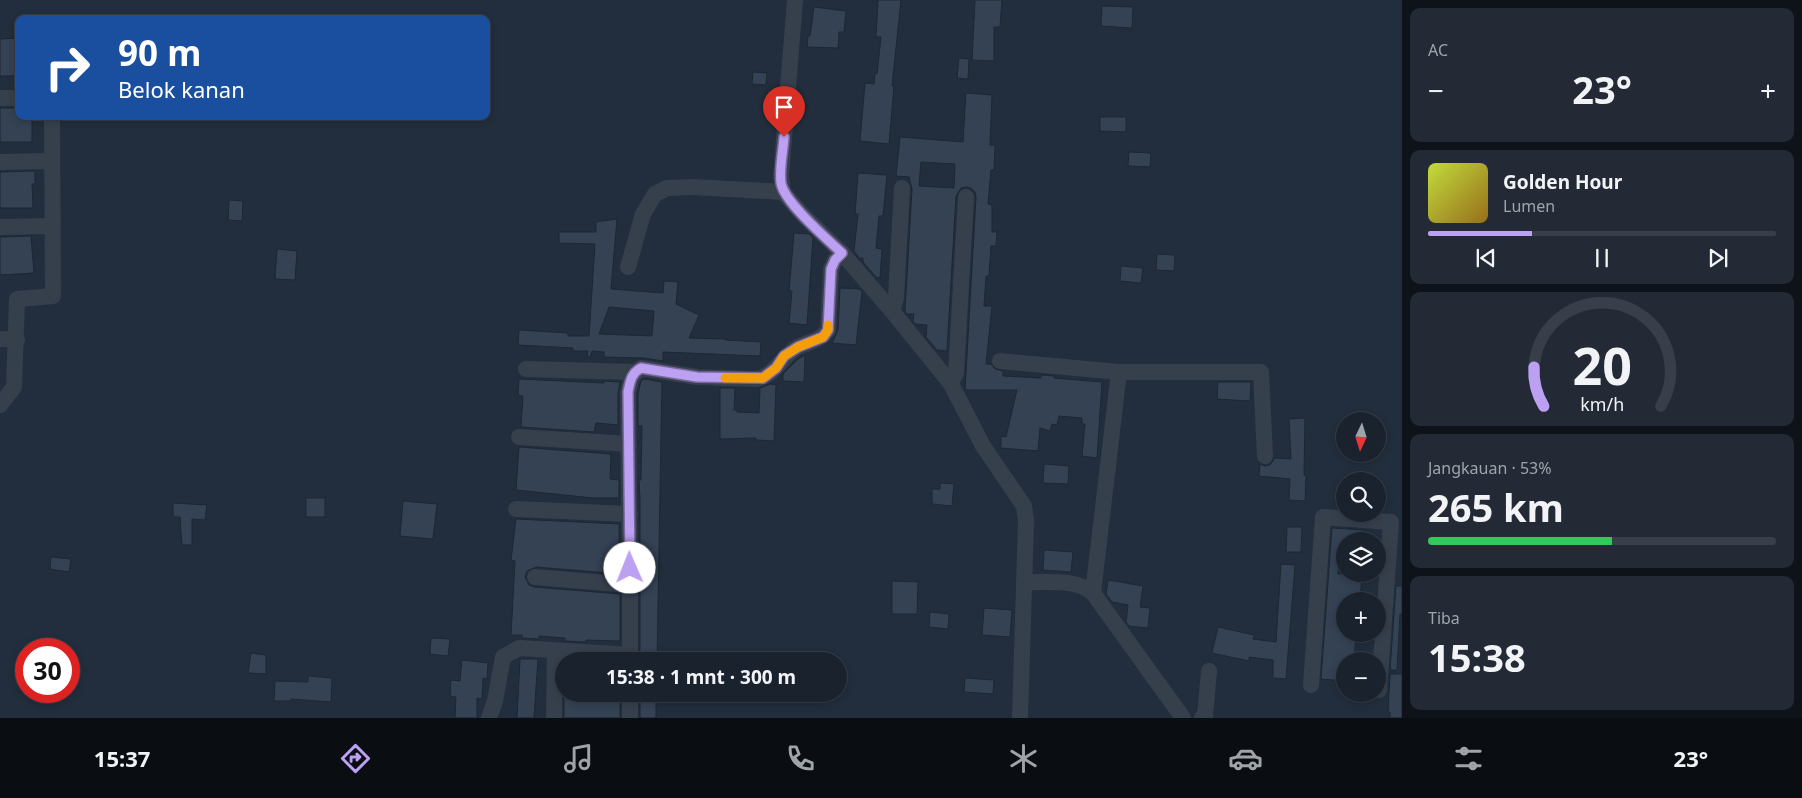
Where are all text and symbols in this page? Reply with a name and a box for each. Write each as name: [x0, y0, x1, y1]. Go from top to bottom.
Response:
text: 90 m: [118, 29, 201, 76]
icon: right: [35, 35, 100, 100]
text: AC: [1428, 39, 1448, 61]
text: 23°: [1572, 63, 1632, 115]
text: −: [1428, 71, 1444, 109]
text: +: [1760, 71, 1776, 109]
text: Belok kanan: [118, 74, 245, 104]
pin: [763, 86, 805, 137]
icon: arrive: [770, 93, 798, 121]
text: Golden Hour: [1503, 169, 1622, 195]
text: Lumen: [1503, 195, 1555, 217]
icon: previous: [1472, 244, 1500, 272]
icon: pause: [1588, 244, 1616, 272]
icon: next: [1704, 244, 1732, 272]
text: 20: [1572, 329, 1632, 400]
text: km/h: [1580, 392, 1624, 416]
north arrow: [1336, 412, 1386, 462]
map controls: [1336, 412, 1386, 702]
text: Jangkauan · 53%: [1428, 457, 1552, 479]
button: search: [1336, 472, 1386, 522]
text: 265 km: [1428, 481, 1564, 533]
button: layers: [1336, 532, 1386, 582]
position arrow: [603, 541, 655, 593]
button: +: [1336, 592, 1386, 642]
text: Tiba: [1428, 607, 1460, 629]
text: 15:38: [1428, 631, 1526, 683]
speed limit sign: 30: [15, 638, 80, 703]
button: −: [1336, 652, 1386, 702]
text: 15:38 · 1 mnt · 300 m: [606, 664, 796, 690]
icon: directions: [338, 741, 373, 776]
icon: music: [561, 741, 596, 776]
icon: phone: [783, 741, 818, 776]
icon: climate: [1006, 741, 1041, 776]
icon: car: [1228, 741, 1263, 776]
icon: filters: [1451, 741, 1486, 776]
text: 15:37: [94, 743, 150, 773]
text: 23°: [1674, 743, 1708, 773]

